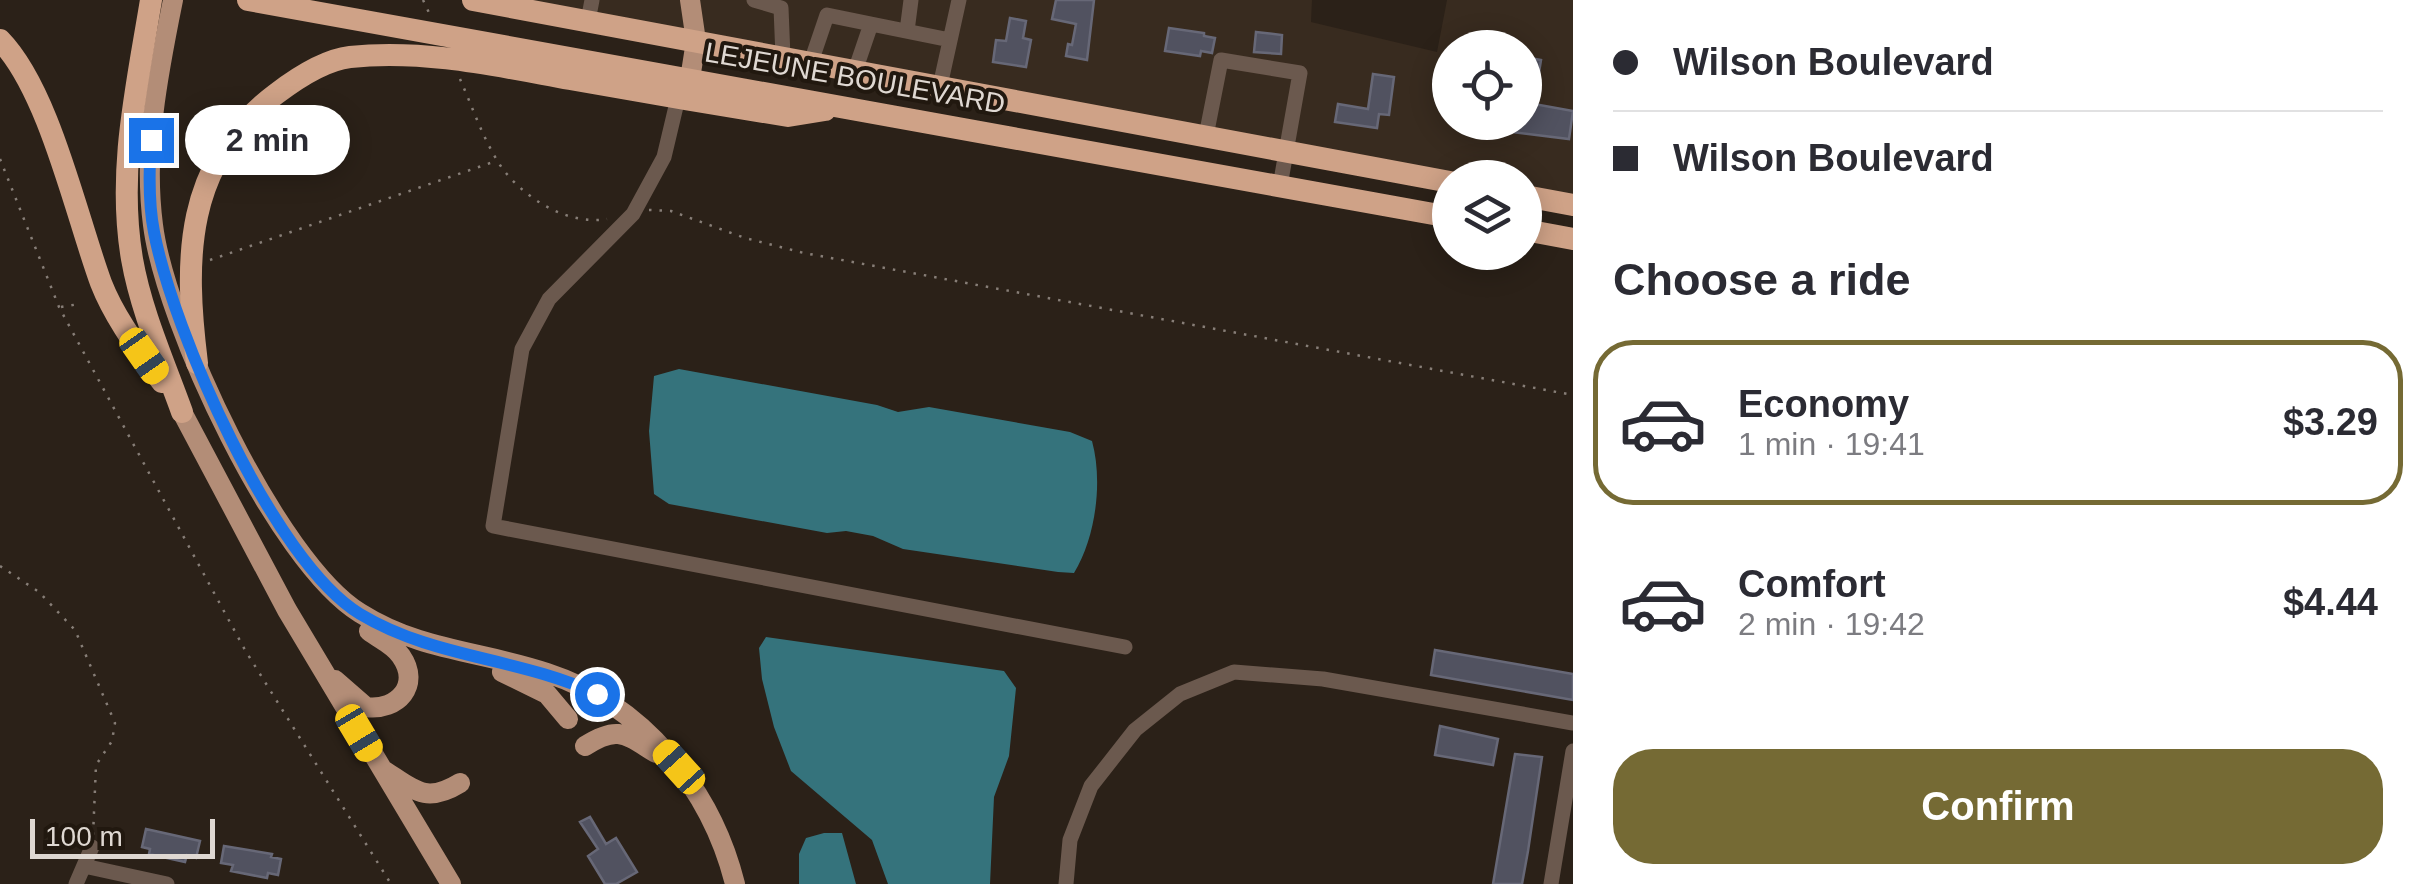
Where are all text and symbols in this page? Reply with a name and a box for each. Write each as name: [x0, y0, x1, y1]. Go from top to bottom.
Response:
map controls: [1432, 30, 1542, 270]
button: locate: [1432, 30, 1542, 140]
street label: LEJEUNE BOULEVARD: [702, 36, 1008, 120]
text: Wilson Boulevard: [1673, 41, 1994, 83]
callout: 2 min: [186, 105, 351, 175]
route end: [129, 118, 174, 163]
text: 2 min: [226, 122, 309, 158]
text: Wilson Boulevard: [1673, 137, 1994, 179]
button: layers: [1432, 160, 1542, 270]
text: Choose a ride: [1613, 254, 1911, 305]
car: [115, 323, 173, 389]
icon: car: [1618, 378, 1708, 468]
text: Economy: [1738, 383, 1909, 425]
text: $3.29: [2283, 401, 2378, 443]
text: 1 min · 19:41: [1738, 426, 1925, 462]
icon: car: [1618, 558, 1708, 648]
text: Comfort: [1738, 563, 1886, 605]
text: $4.44: [2283, 581, 2378, 623]
text: 2 min · 19:42: [1738, 606, 1925, 642]
route start: [575, 672, 620, 717]
car: [331, 700, 387, 766]
car: [648, 735, 710, 799]
button: Confirm: [1613, 749, 2383, 864]
scale bar: [30, 814, 215, 858]
text: 100 m: [45, 821, 123, 852]

